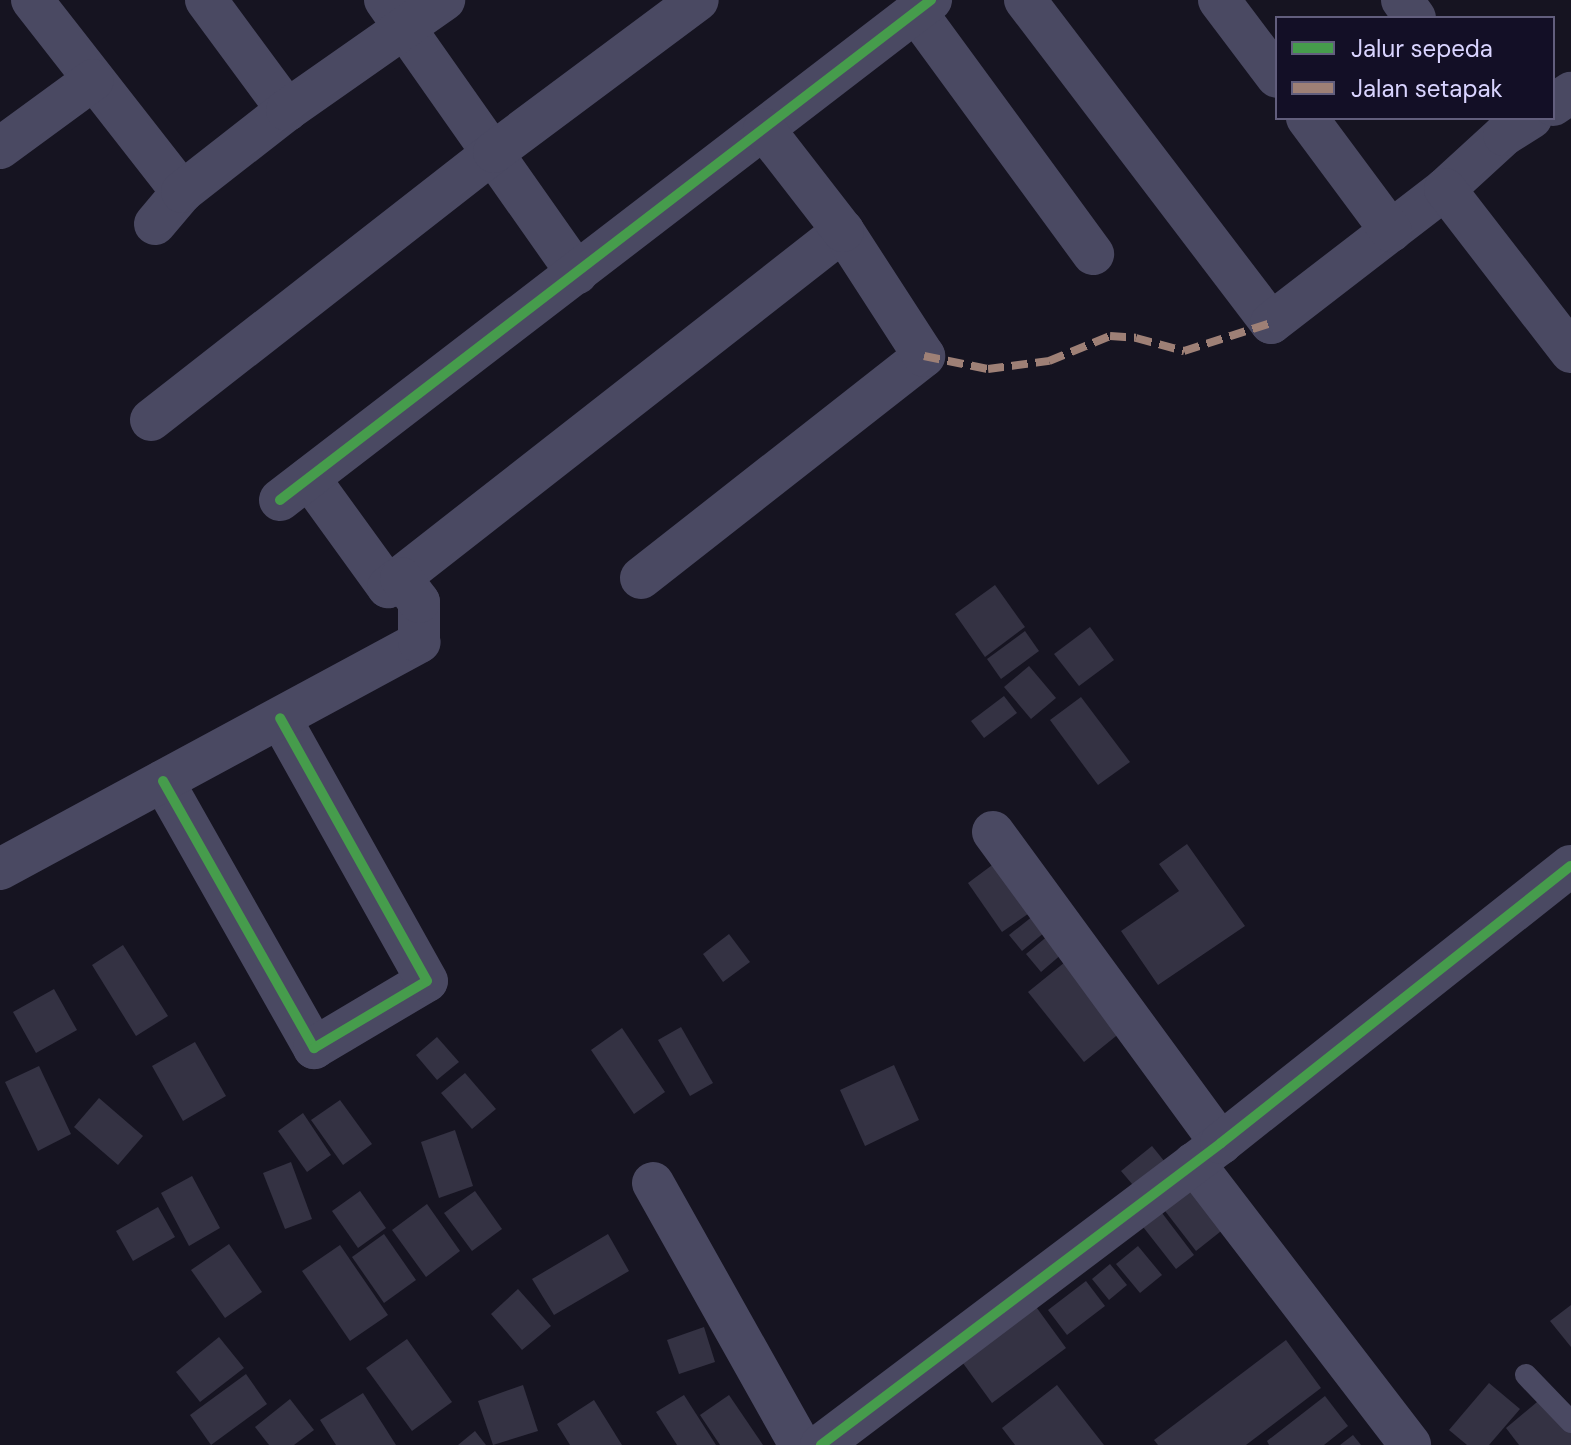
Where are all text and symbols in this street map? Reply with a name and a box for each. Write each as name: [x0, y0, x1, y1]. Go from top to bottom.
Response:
legend: [1275, 16, 1555, 120]
text: Jalur sepeda: [1351, 33, 1493, 64]
text: Jalan setapak: [1351, 73, 1503, 104]

